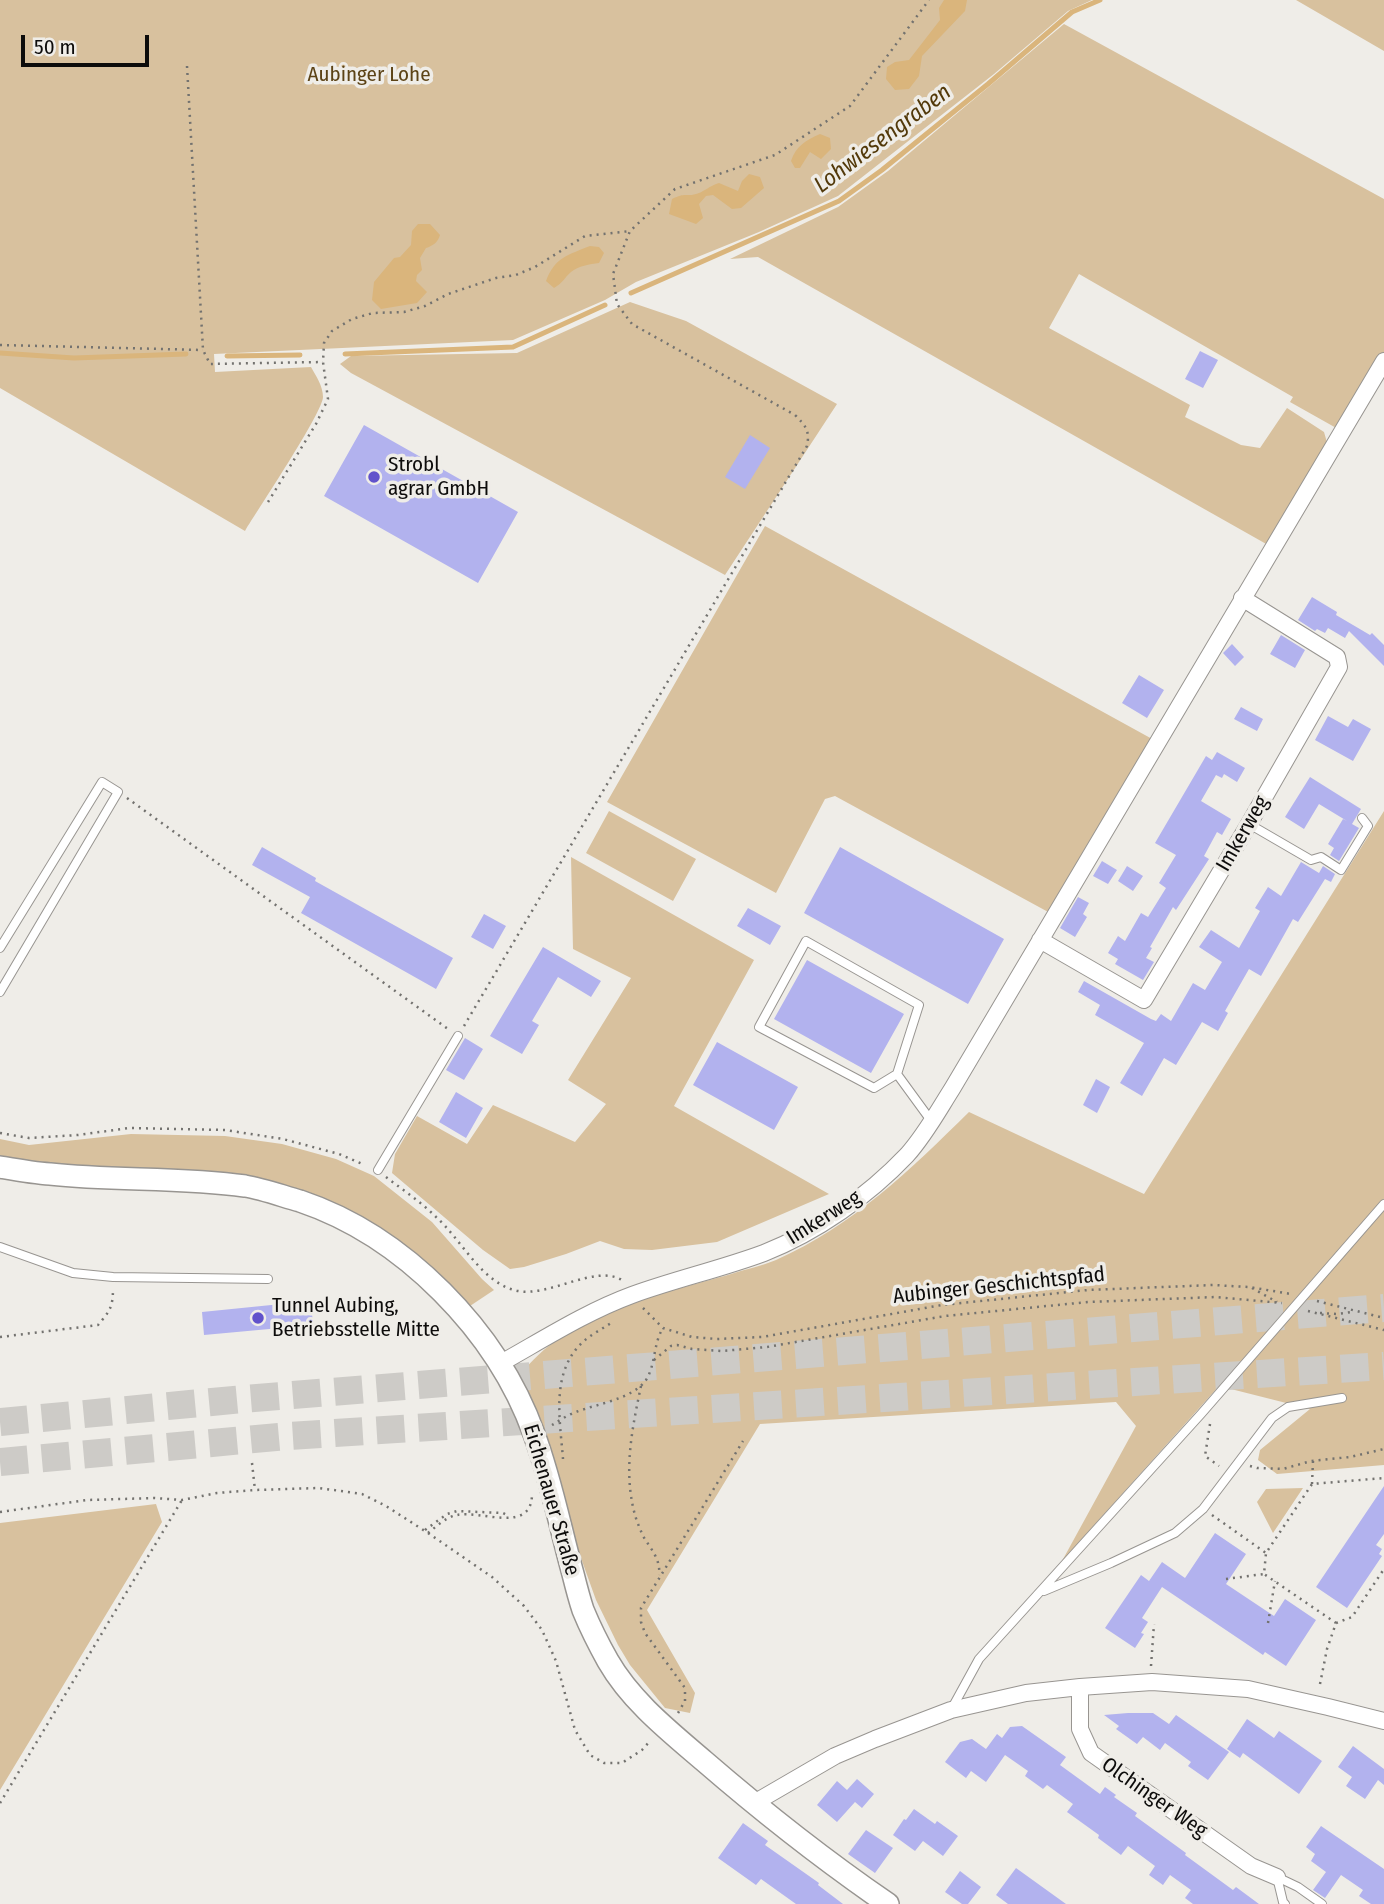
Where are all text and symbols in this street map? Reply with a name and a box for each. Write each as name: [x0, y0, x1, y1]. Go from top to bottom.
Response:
scale bar: [24, 21, 152, 65]
text: 50 m: [34, 34, 76, 60]
park label: Aubinger Lohe: [307, 62, 431, 88]
water label: Lohwiesengraben: [809, 79, 957, 199]
place label: Strobl agrar GmbH: [388, 452, 489, 502]
marker: Strobl agrar GmbH: [366, 469, 382, 485]
street label: Imkerweg: [1211, 792, 1275, 876]
street label: Imkerweg: [782, 1185, 866, 1251]
street label: Aubinger Geschichtspfad: [892, 1262, 1106, 1310]
place label: Tunnel Aubing, Betriebsstelle Mitte: [272, 1293, 440, 1343]
marker: Tunnel Aubing, Betriebsstelle Mitte: [250, 1310, 266, 1326]
street label: Eichenauer Straße: [517, 1421, 585, 1579]
street label: Olchinger Weg: [1096, 1752, 1212, 1844]

